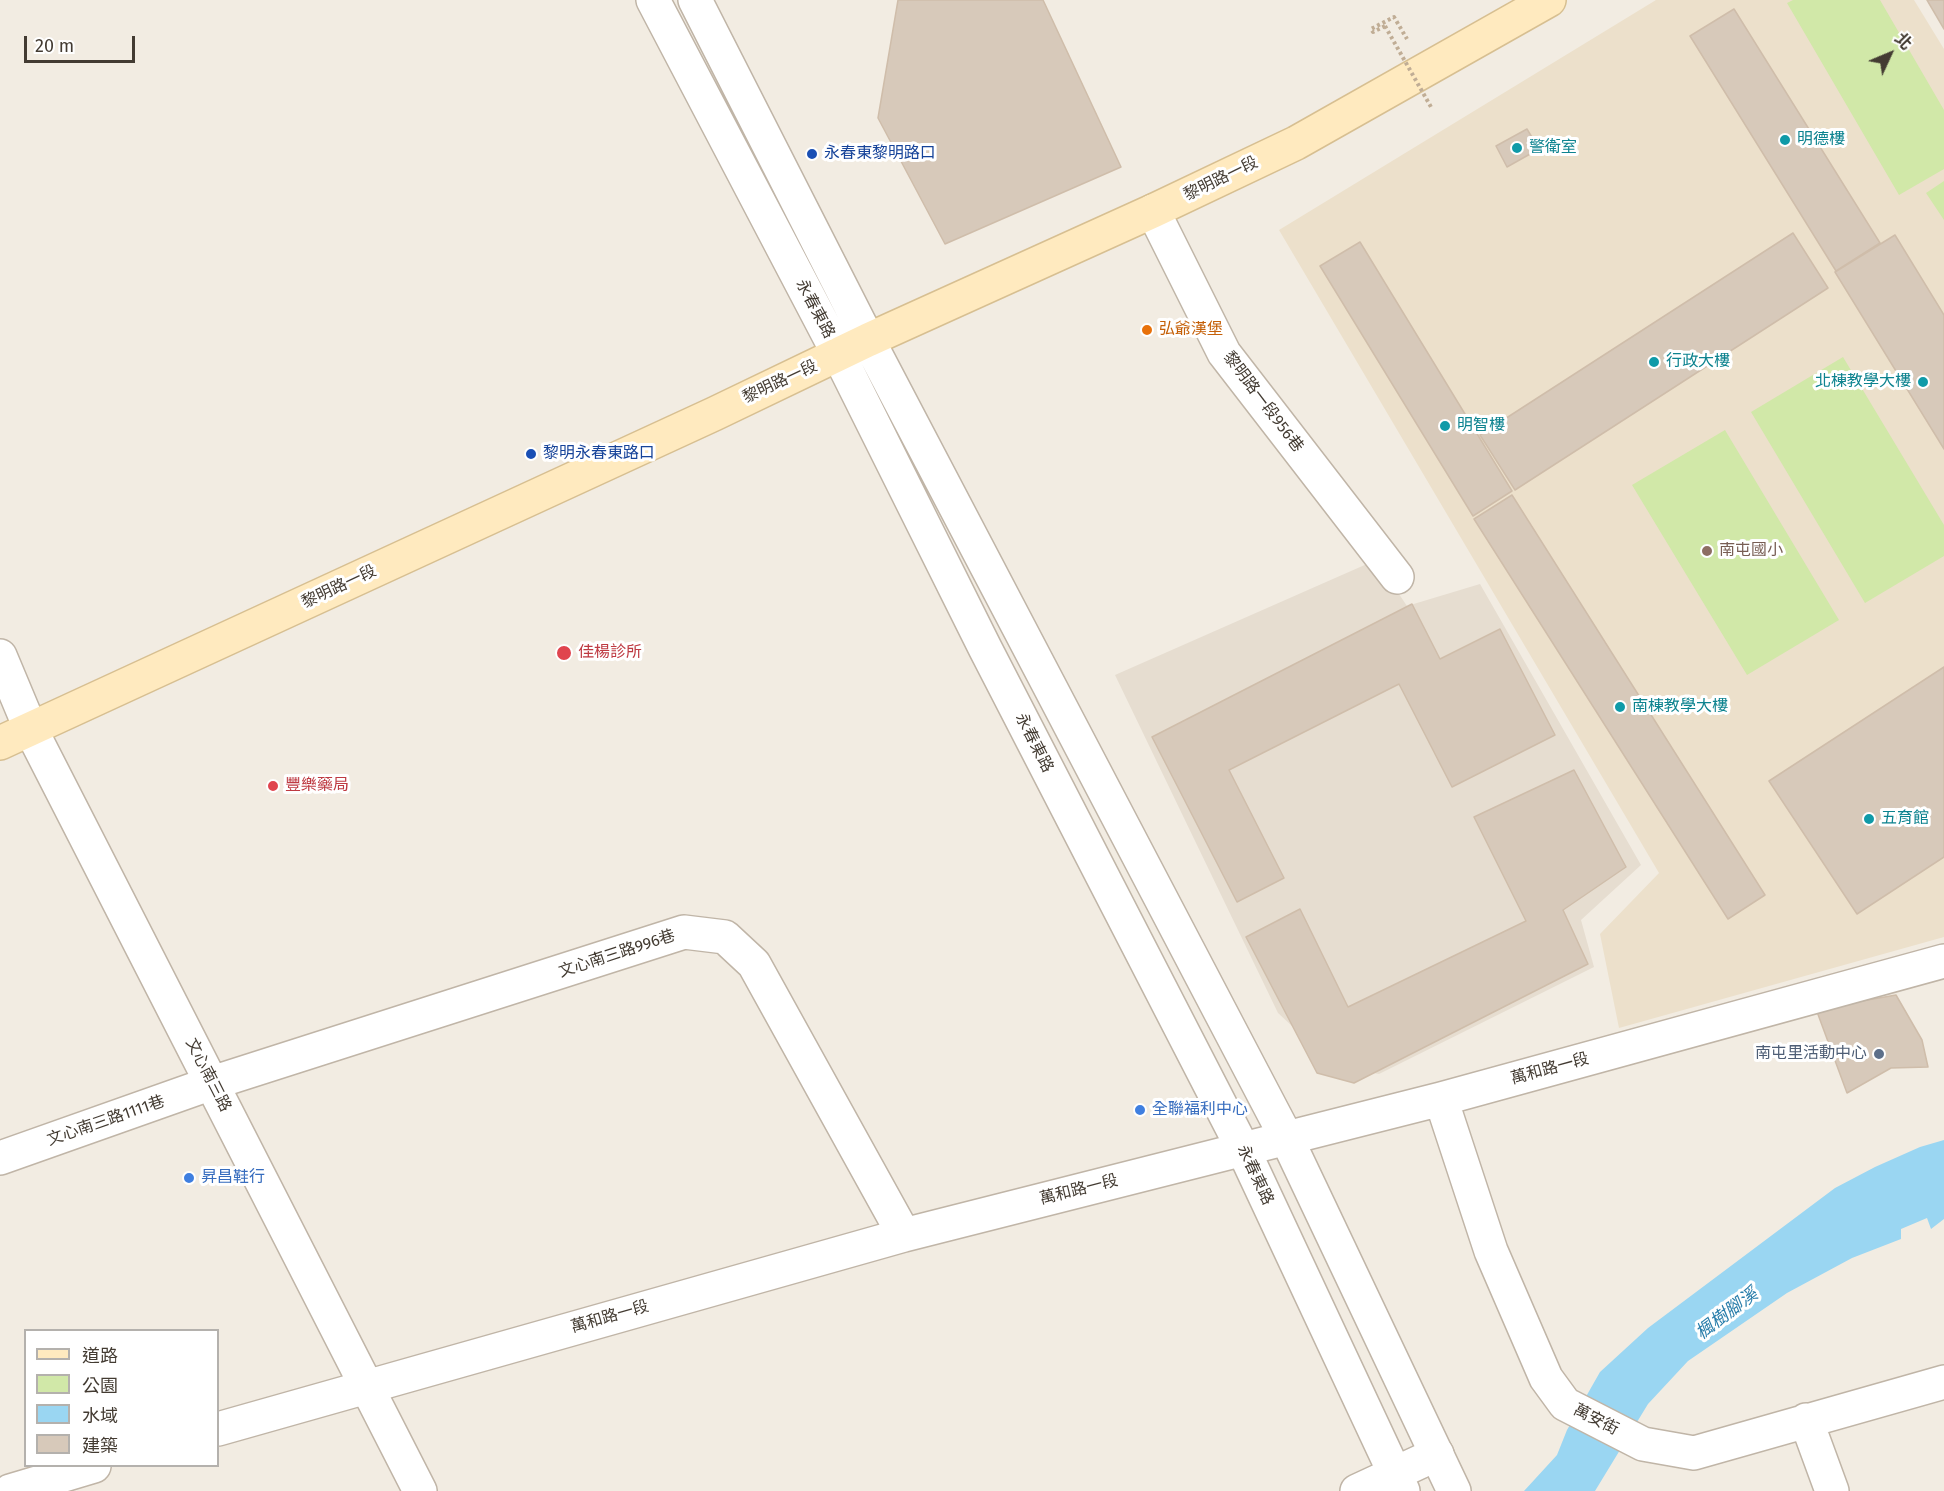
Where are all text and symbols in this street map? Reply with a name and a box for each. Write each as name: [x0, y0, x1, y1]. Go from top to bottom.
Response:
scale bar: [27, 24, 138, 62]
north arrow: [1860, 24, 1920, 84]
text: 北: [1891, 29, 1916, 54]
text: 20 m: [35, 35, 74, 57]
place label: 明德樓: [1797, 130, 1845, 150]
marker: 明德樓: [1778, 133, 1792, 147]
place label: 警衛室: [1529, 138, 1577, 158]
marker: 警衛室: [1510, 141, 1524, 155]
place label: 永春東黎明路口: [824, 144, 936, 164]
marker: 永春東黎明路口: [805, 147, 819, 161]
street label: 黎明路一段: [1181, 153, 1261, 205]
street label: 永春東路: [792, 276, 838, 342]
place label: 弘爺漢堡: [1159, 320, 1223, 340]
marker: 弘爺漢堡: [1140, 323, 1154, 337]
street label: 黎明路一段956巷: [1219, 348, 1307, 456]
place label: 行政大樓: [1666, 352, 1730, 372]
marker: 行政大樓: [1647, 355, 1661, 369]
street label: 黎明路一段: [740, 356, 820, 408]
place label: 北棟教學大樓: [1815, 372, 1911, 392]
marker: 北棟教學大樓: [1916, 375, 1930, 389]
place label: 明智樓: [1457, 416, 1505, 436]
marker: 明智樓: [1438, 419, 1452, 433]
place label: 黎明永春東路口: [543, 444, 655, 464]
marker: 黎明永春東路口: [524, 447, 538, 461]
place label: 南屯國小: [1719, 541, 1783, 561]
marker: 南屯國小: [1700, 544, 1714, 558]
street label: 黎明路一段: [299, 561, 379, 613]
place label: 佳楊診所: [578, 643, 642, 663]
marker: 佳楊診所: [555, 644, 573, 662]
place label: 南棟教學大樓: [1632, 697, 1728, 717]
marker: 南棟教學大樓: [1613, 700, 1627, 714]
street label: 永春東路: [1011, 710, 1057, 776]
place label: 豐樂藥局: [285, 776, 349, 796]
marker: 豐樂藥局: [266, 779, 280, 793]
place label: 五育館: [1881, 809, 1929, 829]
marker: 五育館: [1862, 812, 1876, 826]
street label: 文心南三路996巷: [556, 926, 678, 982]
street label: 文心南三路: [181, 1035, 235, 1115]
place label: 南屯里活動中心: [1755, 1044, 1867, 1064]
marker: 南屯里活動中心: [1872, 1047, 1886, 1061]
street label: 萬和路一段: [1509, 1049, 1591, 1089]
street label: 文心南三路1111巷: [45, 1092, 167, 1150]
place label: 全聯福利中心: [1152, 1100, 1248, 1120]
marker: 全聯福利中心: [1133, 1103, 1147, 1117]
street label: 永春東路: [1233, 1142, 1277, 1208]
place label: 昇昌鞋行: [201, 1168, 265, 1188]
marker: 昇昌鞋行: [182, 1171, 196, 1185]
street label: 萬和路一段: [1038, 1171, 1120, 1209]
water label: 楓樹腳溪: [1692, 1284, 1762, 1344]
street label: 萬和路一段: [569, 1297, 651, 1337]
legend: [24, 1329, 219, 1467]
text: 道路: [82, 1345, 118, 1367]
text: 公園: [82, 1375, 118, 1397]
street label: 萬安街: [1570, 1401, 1622, 1439]
text: 水域: [82, 1405, 118, 1427]
text: 建築: [82, 1435, 118, 1457]

